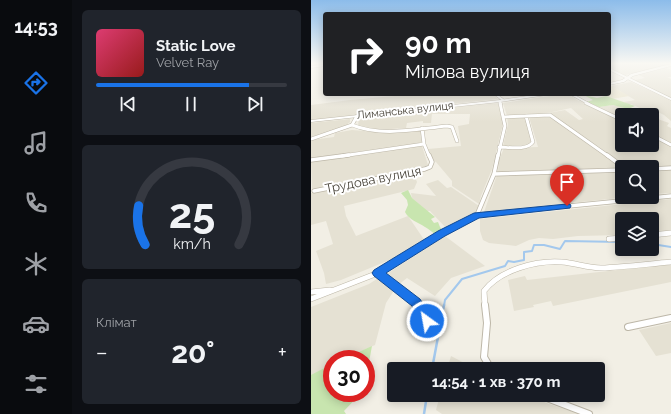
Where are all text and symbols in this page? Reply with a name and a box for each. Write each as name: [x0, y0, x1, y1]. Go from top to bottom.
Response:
text: 14:53: [14, 16, 58, 37]
text: 90 m: [405, 27, 471, 60]
icon: right: [339, 28, 391, 80]
text: Static Love: [156, 37, 235, 55]
text: Velvet Ray: [156, 55, 219, 70]
text: Мілова вулиця: [405, 61, 530, 82]
icon: directions: [22, 69, 50, 97]
icon: previous: [117, 93, 139, 115]
icon: pause: [180, 93, 202, 115]
icon: next: [244, 93, 266, 115]
street label: Лиманська вулиця: [356, 99, 454, 122]
map controls: [615, 108, 659, 256]
button: sound: [615, 108, 659, 152]
icon: music: [22, 129, 50, 157]
button: search: [615, 160, 659, 204]
street label: Трудова вулиця: [324, 163, 422, 196]
pin: [550, 165, 584, 206]
icon: arrive: [556, 171, 578, 193]
icon: phone: [22, 189, 50, 217]
text: 25: [168, 189, 215, 238]
button: layers: [615, 212, 659, 256]
text: km/h: [173, 236, 210, 252]
icon: climate: [22, 250, 50, 278]
position arrow: [406, 300, 448, 342]
icon: car: [22, 310, 50, 338]
text: Клімат: [96, 315, 137, 330]
text: 20°: [171, 335, 215, 370]
text: −: [96, 339, 108, 365]
text: +: [278, 339, 287, 365]
speed limit sign: 30: [323, 350, 375, 402]
icon: filters: [22, 370, 50, 398]
text: 14:54 · 1 хв · 370 m: [432, 373, 560, 391]

